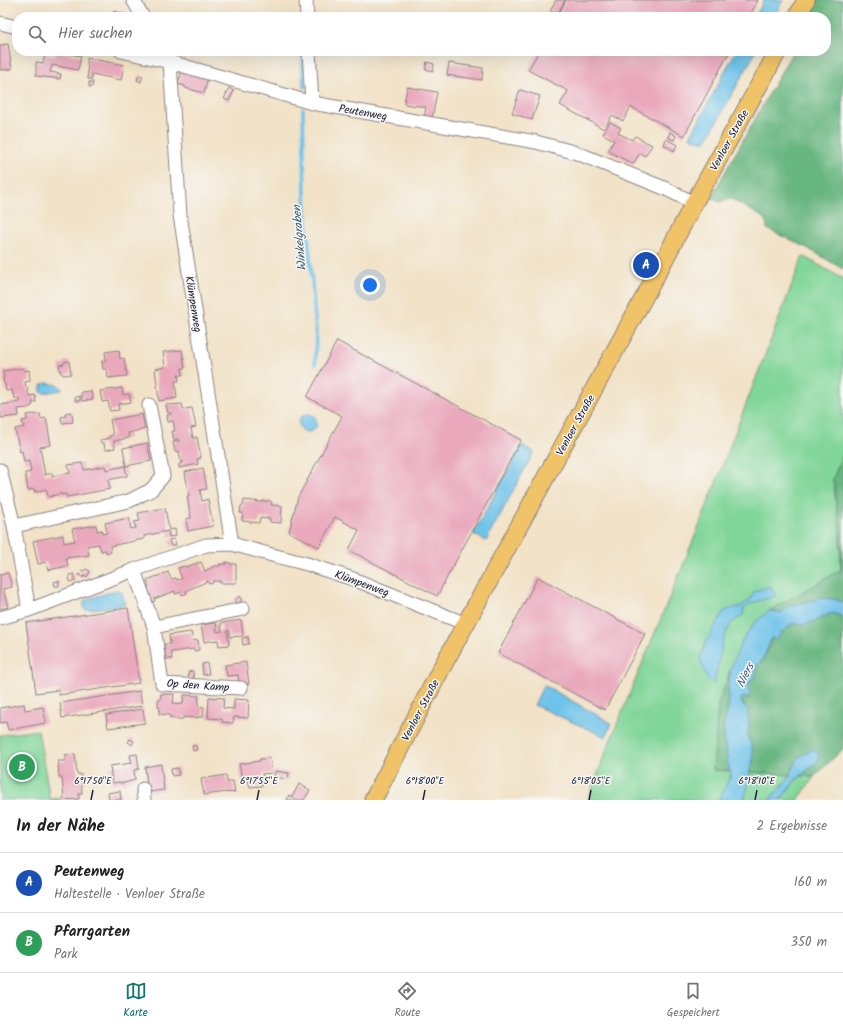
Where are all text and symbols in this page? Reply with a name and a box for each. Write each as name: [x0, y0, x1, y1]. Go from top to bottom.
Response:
search box: [12, 12, 831, 56]
text: Hier suchen: [58, 22, 132, 46]
icon: search: [26, 23, 48, 45]
street label: Peutenweg: [337, 100, 388, 126]
street label: Venloer Straße: [706, 107, 754, 174]
water label: Winkelgraben: [287, 203, 312, 272]
pin: A: [633, 250, 659, 280]
street label: Klümpenweg: [180, 275, 206, 334]
your location: [360, 275, 380, 295]
street label: Venloer Straße: [552, 392, 600, 459]
street label: Klümpenweg: [332, 566, 391, 602]
water label: Niers: [731, 658, 760, 691]
street label: Op den Kamp: [166, 675, 231, 697]
street label: Venloer Straße: [397, 676, 445, 745]
pin: B: [9, 752, 35, 782]
text: 6°17'50"E: [74, 773, 113, 789]
text: 6°17'55"E: [240, 773, 279, 789]
text: 6°18'00"E: [406, 773, 446, 789]
text: 6°18'05"E: [571, 773, 612, 789]
text: 6°18'10"E: [739, 773, 777, 789]
text: In der Nähe: [16, 813, 105, 840]
text: 2 Ergebnisse: [757, 816, 827, 837]
text: Peutenweg: [54, 860, 124, 884]
text: A: [25, 872, 33, 893]
text: 160 m: [794, 872, 827, 893]
text: Haltestelle · Venloer Straße: [54, 884, 205, 905]
text: Pfarrgarten: [54, 920, 130, 944]
text: B: [25, 932, 33, 953]
text: 350 m: [791, 932, 827, 953]
text: Park: [54, 944, 78, 965]
tab: Karte: [123, 980, 148, 1022]
tab: Route: [394, 980, 420, 1022]
tab: Gespeichert: [667, 980, 720, 1022]

